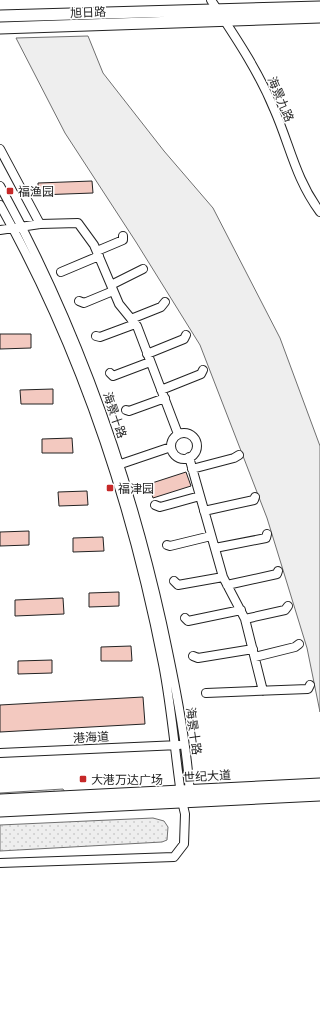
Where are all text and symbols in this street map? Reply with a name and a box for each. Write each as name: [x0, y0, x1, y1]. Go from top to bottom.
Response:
street label: 旭日路: [70, 4, 106, 20]
street label: 海景九路: [265, 74, 297, 124]
place label: 福渔园: [18, 184, 54, 199]
marker: 福渔园: [5, 186, 15, 196]
street label: 海景十路: [100, 390, 130, 440]
place label: 福津园: [118, 481, 154, 496]
marker: 福津园: [105, 483, 115, 493]
street label: 海景十路: [183, 706, 205, 756]
street label: 港海道: [73, 729, 109, 745]
street label: 世纪大道: [183, 767, 231, 785]
place label: 大港万达广场: [91, 772, 163, 787]
marker: 大港万达广场: [78, 774, 88, 784]

